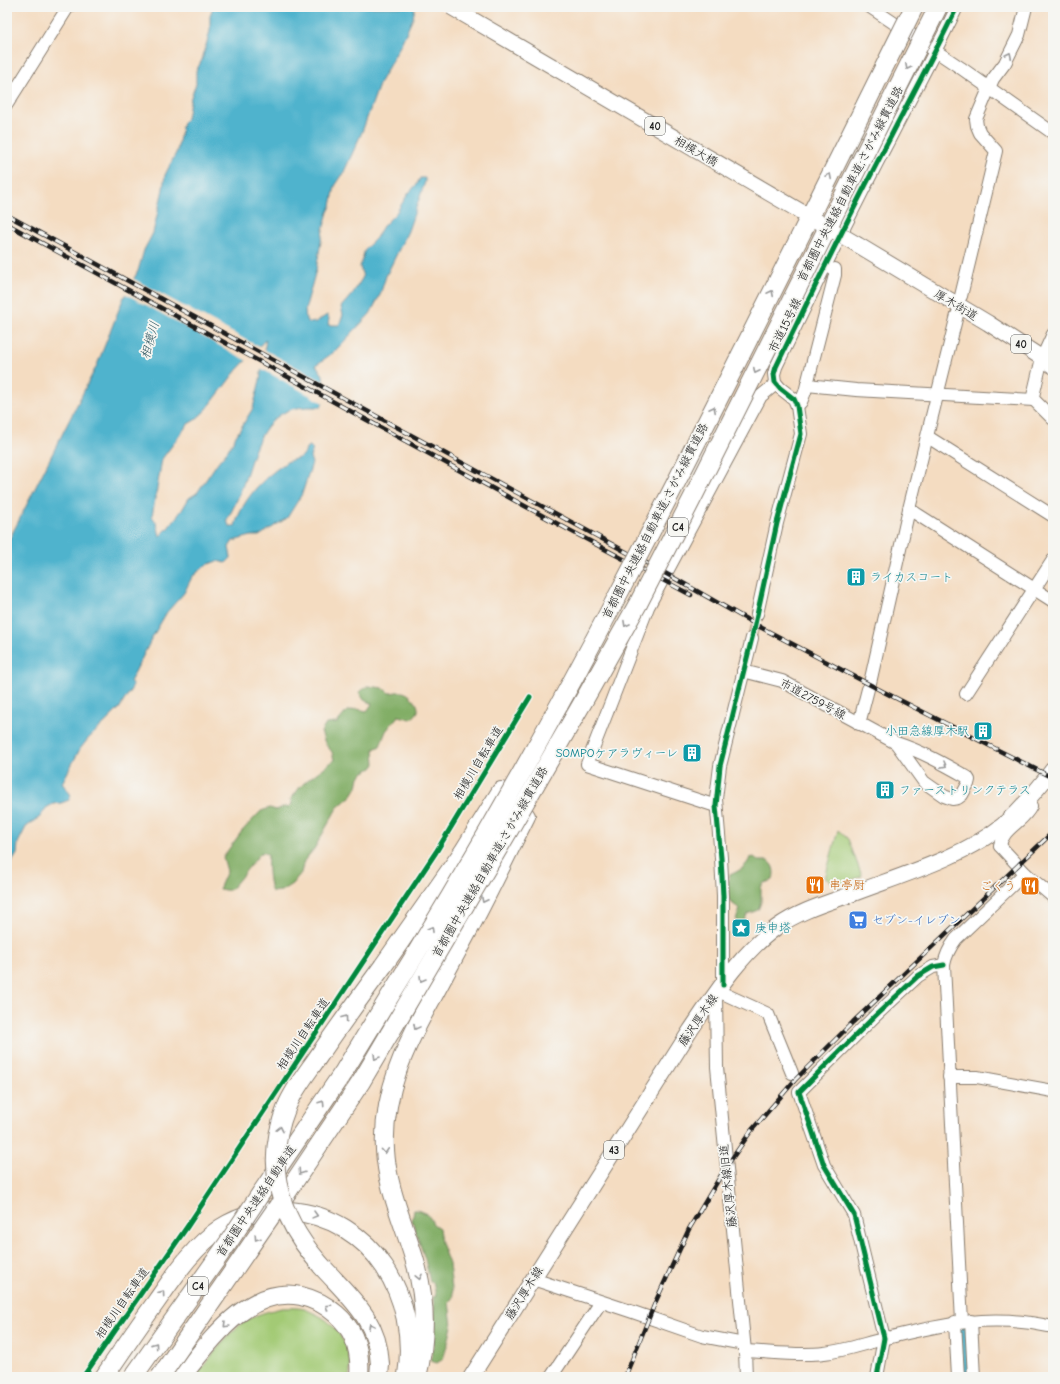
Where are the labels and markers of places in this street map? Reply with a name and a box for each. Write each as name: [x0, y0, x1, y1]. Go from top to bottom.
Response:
building icon: ライカスコート: [845, 566, 867, 588]
place label: ライカスコート: [870, 570, 953, 584]
building icon: 小田急線厚木駅: [972, 720, 994, 742]
place label: 小田急線厚木駅: [885, 724, 969, 738]
building icon: SOMPOケアラヴィーレ: [681, 742, 703, 764]
place label: SOMPOケアラヴィーレ: [556, 746, 678, 760]
building icon: ファーストリンクテラス: [874, 779, 896, 801]
place label: ファーストリンクテラス: [899, 783, 1031, 797]
restaurant icon: 串亭厨: [804, 874, 826, 896]
restaurant icon: ごくう: [1019, 875, 1041, 897]
place label: 串亭厨: [829, 878, 865, 892]
place label: ごくう: [980, 879, 1016, 893]
supermarket icon: セブン-イレブン: [847, 909, 869, 931]
place label: セブン-イレブン: [872, 913, 961, 927]
place icon: 庚申塔: [730, 917, 752, 939]
place label: 庚申塔: [755, 921, 791, 935]

